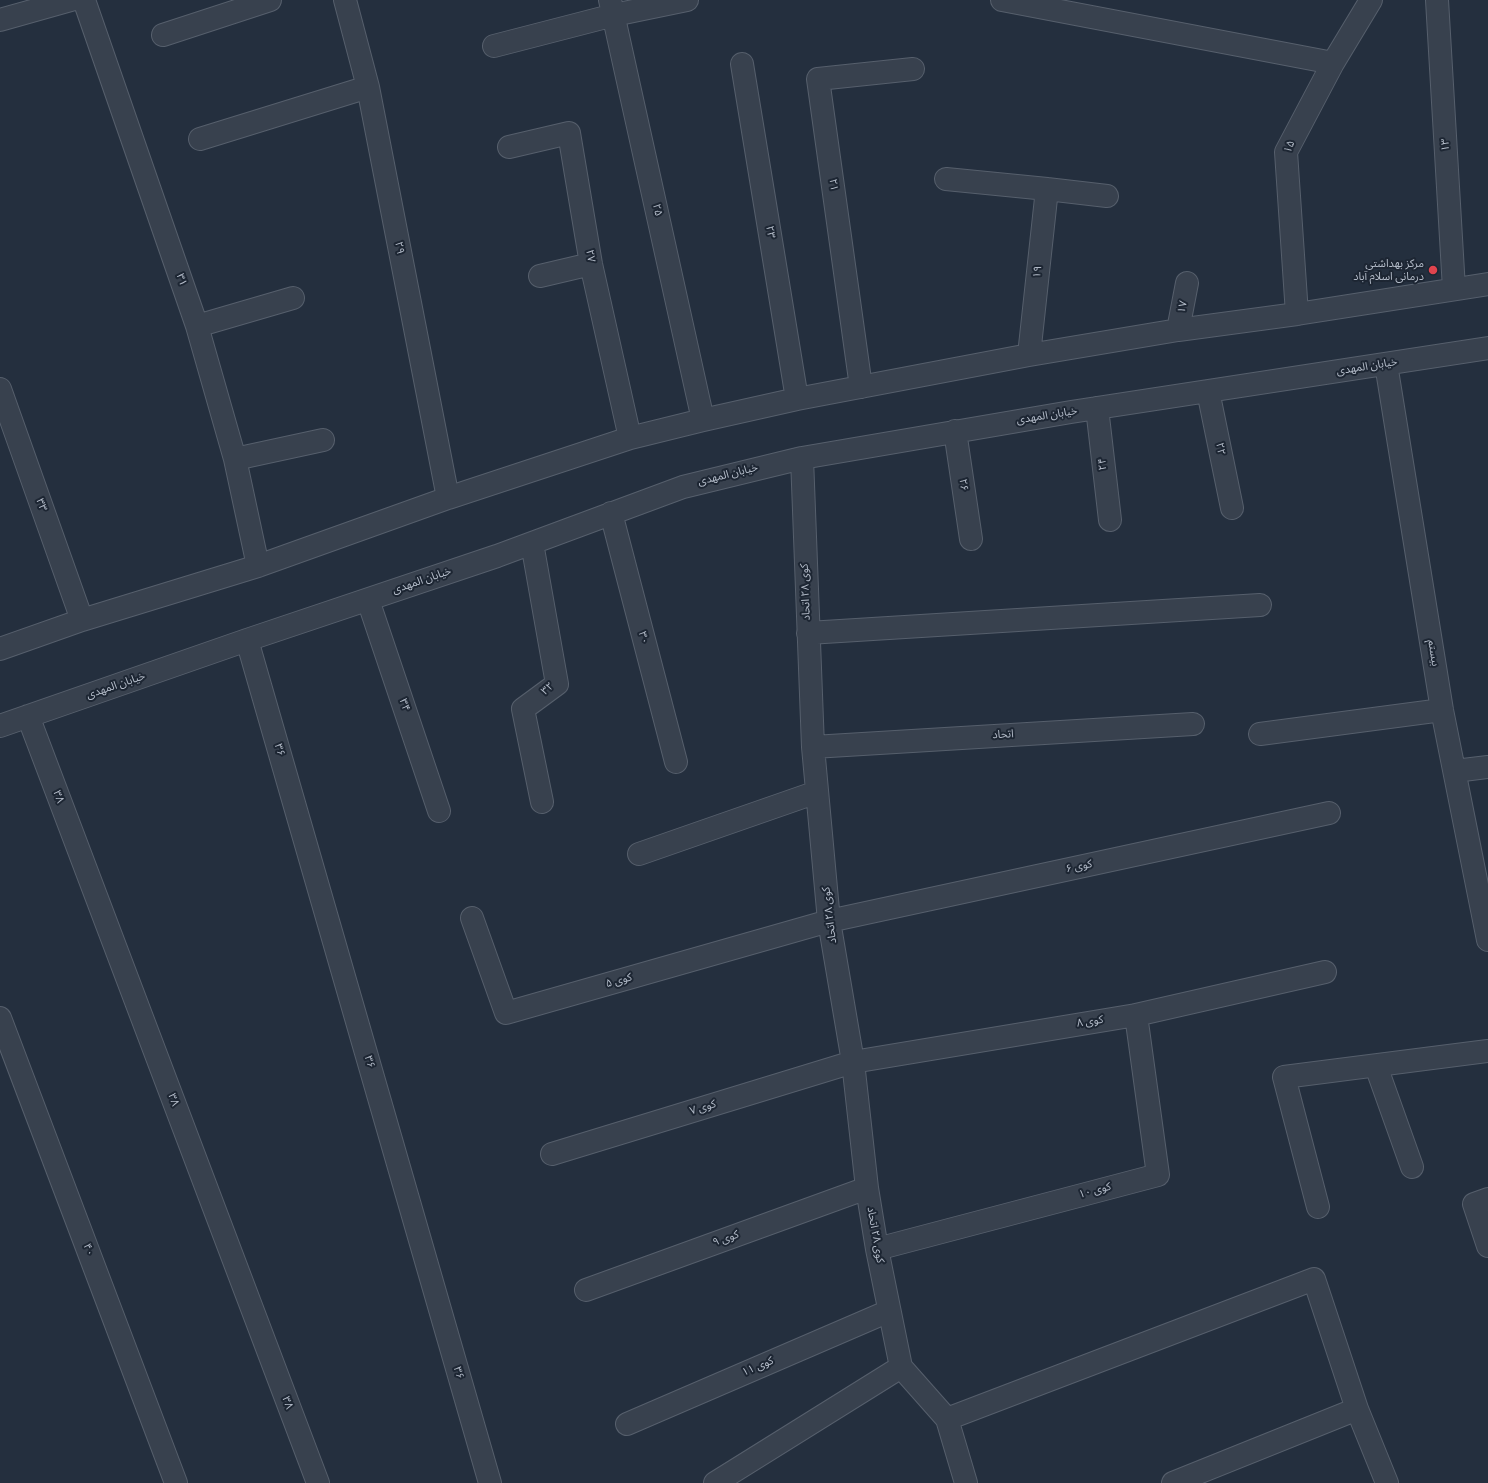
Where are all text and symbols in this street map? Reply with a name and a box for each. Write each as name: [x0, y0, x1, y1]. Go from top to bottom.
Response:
street label: ۱۳: [1439, 138, 1453, 152]
street label: ۱۵: [1282, 139, 1298, 155]
street label: ۲۱: [826, 178, 840, 192]
street label: ۲۵: [649, 202, 665, 218]
street label: ۲۳: [762, 225, 778, 239]
street label: ۲۹: [391, 241, 407, 255]
street label: ۲۷: [582, 249, 598, 263]
place label: مرکز بهداشتی درمانی اسلام آباد: [1353, 257, 1424, 283]
marker: مرکز بهداشتی درمانی اسلام آباد: [1427, 264, 1439, 276]
street label: ۱۹: [1031, 265, 1045, 279]
street label: ۳۱: [173, 272, 189, 288]
street label: ۱۷: [1175, 300, 1191, 314]
street label: خیابان المهدی: [1336, 356, 1398, 378]
street label: خیابان المهدی: [1016, 405, 1078, 427]
street label: ۲۲: [1212, 442, 1228, 456]
street label: ۲۴: [1096, 457, 1110, 471]
street label: خیابان المهدی: [697, 461, 759, 489]
street label: ۲۶: [956, 478, 970, 492]
street label: ۳۳: [33, 497, 49, 513]
street label: کوی ۲۸ اتحاد: [798, 563, 814, 621]
street label: خیابان المهدی: [391, 565, 453, 597]
street label: ۳۰: [635, 630, 651, 646]
street label: بیستم: [1424, 639, 1442, 667]
street label: خیابان المهدی: [85, 670, 147, 702]
street label: ۳۲: [539, 680, 557, 698]
street label: ۳۴: [396, 697, 412, 713]
street label: اتحاد: [992, 728, 1014, 742]
street label: ۳۶: [271, 742, 287, 758]
street label: ۳۸: [50, 789, 66, 805]
street label: کوی ۶: [1065, 858, 1093, 876]
street label: کوی ۲۸ اتحاد: [820, 886, 840, 944]
street label: کوی ۵: [604, 971, 634, 991]
street label: کوی ۸: [1076, 1013, 1104, 1031]
street label: ۳۶: [361, 1054, 377, 1070]
street label: ۳۸: [165, 1092, 181, 1108]
street label: کوی ۷: [688, 1098, 718, 1118]
street label: کوی ۱۰: [1077, 1180, 1113, 1202]
street label: کوی ۲۸ اتحاد: [864, 1206, 886, 1264]
street label: کوی ۹: [711, 1228, 741, 1250]
street label: ۴۰: [80, 1242, 96, 1258]
street label: کوی ۱۱: [740, 1354, 776, 1380]
street label: ۳۶: [450, 1365, 466, 1381]
street label: ۳۸: [279, 1395, 295, 1411]

